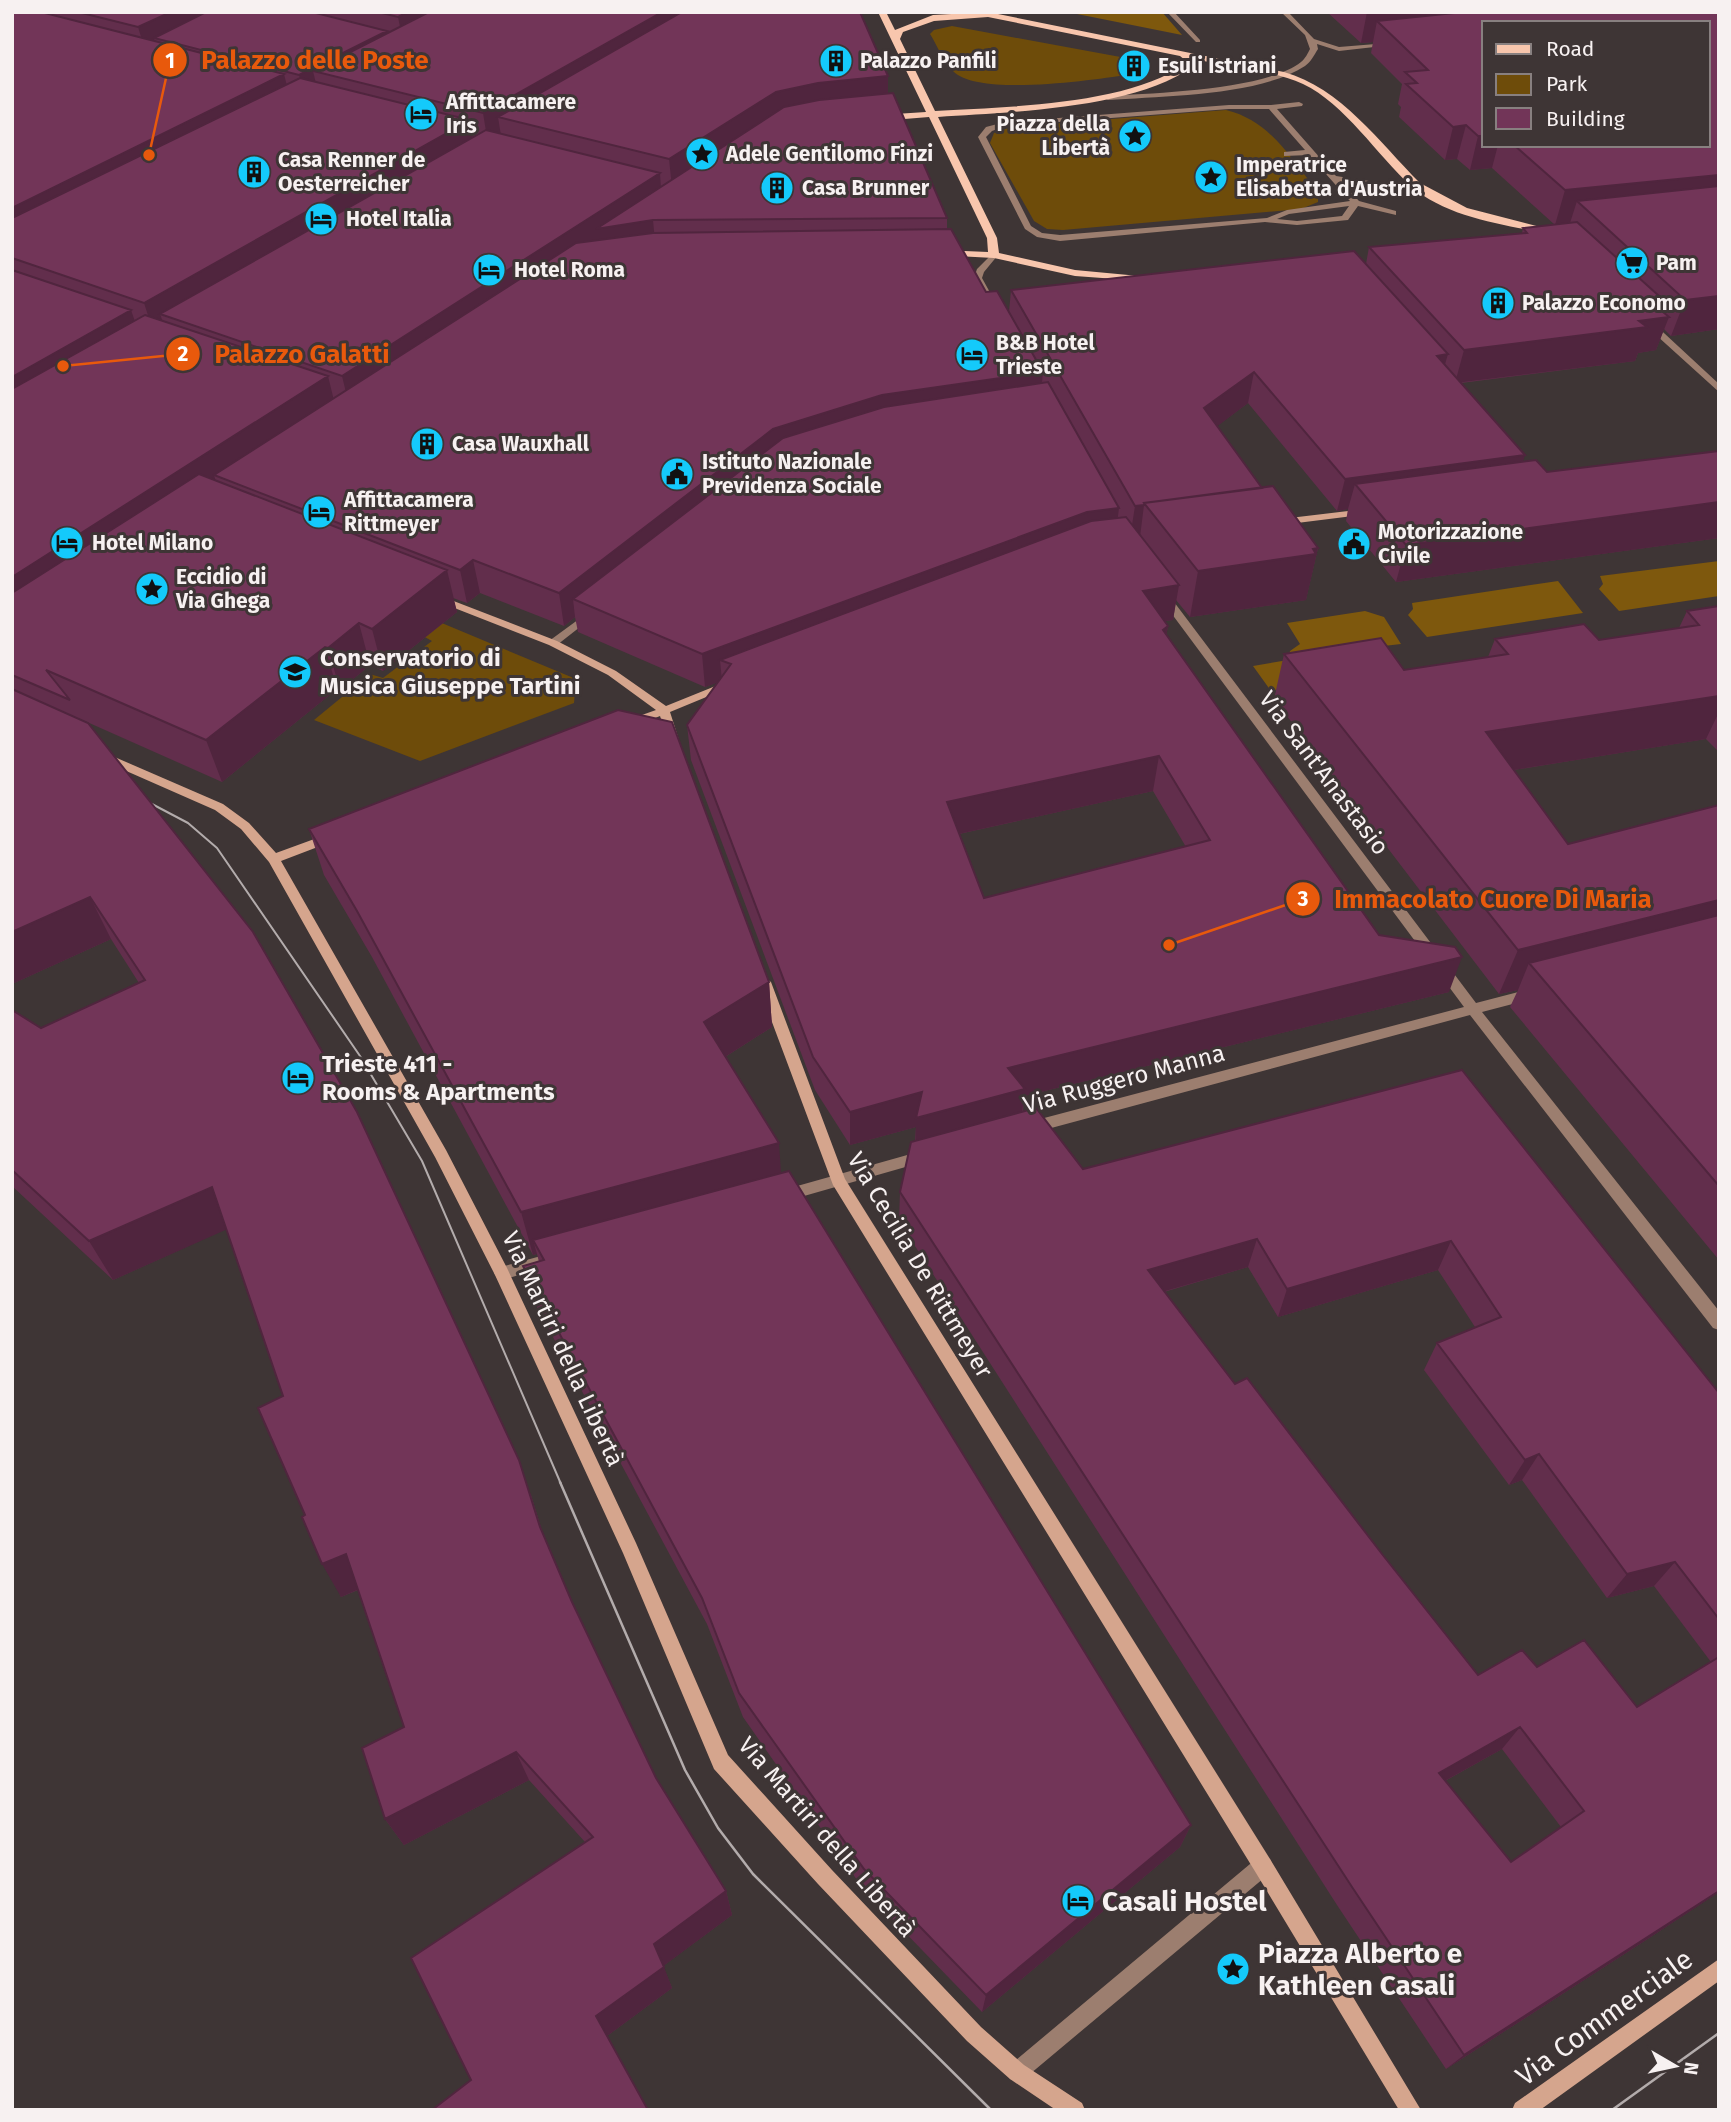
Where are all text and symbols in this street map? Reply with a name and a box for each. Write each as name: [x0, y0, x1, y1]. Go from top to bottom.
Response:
legend: [1482, 21, 1710, 147]
text: Road: [1546, 36, 1594, 62]
callout: Palazzo delle Poste: [153, 37, 443, 84]
building icon: Palazzo Panfili: [817, 42, 855, 80]
text: Palazzo delle Poste: [201, 45, 429, 76]
building icon: Esuli Istriani: [1115, 47, 1153, 85]
text: 1: [165, 48, 175, 74]
place label: Palazzo Panfili: [860, 48, 997, 74]
place label: Esuli Istriani: [1158, 53, 1277, 79]
text: Park: [1546, 71, 1588, 97]
place label: Affittacamere Iris: [445, 89, 576, 139]
hotel icon: Affittacamere Iris: [402, 95, 440, 133]
text: Building: [1546, 106, 1625, 132]
place label: Piazza della Libertà: [996, 111, 1110, 161]
place icon: Piazza della Libertà: [1116, 117, 1154, 155]
place icon: Adele Gentilomo Finzi: [683, 135, 721, 173]
place label: Adele Gentilomo Finzi: [725, 141, 933, 167]
place label: Casa Renner de Oesterreicher: [278, 147, 426, 197]
place label: Imperatrice Elisabetta d'Austria: [1236, 152, 1423, 202]
building icon: Casa Renner de Oesterreicher: [235, 153, 273, 191]
place icon: Imperatrice Elisabetta d'Austria: [1192, 158, 1230, 196]
building icon: Casa Brunner: [758, 169, 796, 207]
place label: Casa Brunner: [802, 175, 930, 201]
hotel icon: Hotel Italia: [302, 200, 340, 238]
place label: Hotel Italia: [346, 206, 452, 232]
supermarket icon: Pam: [1613, 244, 1651, 282]
place label: Pam: [1656, 250, 1697, 276]
hotel icon: Hotel Roma: [470, 251, 508, 289]
place label: Hotel Roma: [514, 257, 625, 283]
building icon: Palazzo Economo: [1479, 284, 1517, 322]
place label: Palazzo Economo: [1522, 290, 1686, 316]
callout: Palazzo Galatti: [165, 330, 403, 377]
place label: B&B Hotel Trieste: [996, 330, 1095, 380]
hotel icon: B&B Hotel Trieste: [953, 336, 991, 374]
text: Palazzo Galatti: [214, 339, 390, 370]
text: 2: [178, 341, 189, 367]
building icon: Casa Wauxhall: [408, 425, 446, 463]
place label: Casa Wauxhall: [452, 431, 590, 457]
place label: Istituto Nazionale Previdenza Sociale: [702, 449, 882, 499]
public building icon: Istituto Nazionale Previdenza Sociale: [658, 455, 696, 493]
place label: Affittacamera Rittmeyer: [343, 487, 474, 537]
hotel icon: Affittacamera Rittmeyer: [300, 493, 338, 531]
place label: Motorizzazione Civile: [1378, 519, 1524, 569]
hotel icon: Hotel Milano: [48, 524, 86, 562]
public building icon: Motorizzazione Civile: [1335, 525, 1373, 563]
place label: Hotel Milano: [92, 530, 213, 556]
place label: Eccidio di Via Ghega: [175, 564, 270, 614]
place icon: Eccidio di Via Ghega: [133, 570, 171, 608]
place label: Conservatorio di Musica Giuseppe Tartini: [320, 644, 581, 700]
school or university icon: Conservatorio di Musica Giuseppe Tartini: [276, 653, 314, 691]
street label: Via Sant'Anastasio: [1253, 686, 1395, 860]
callout: Immacolato Cuore Di Maria: [1285, 875, 1666, 922]
text: Immacolato Cuore Di Maria: [1334, 884, 1652, 915]
text: 3: [1297, 886, 1309, 912]
street label: Via Ruggero Manna: [1020, 1039, 1228, 1119]
place label: Trieste 411 - Rooms & Apartments: [322, 1050, 555, 1106]
hotel icon: Trieste 411 - Rooms & Apartments: [279, 1059, 317, 1097]
street label: Via Cecilia De Rittmeyer: [842, 1147, 999, 1383]
street label: Via Martiri della Libertà: [496, 1227, 630, 1471]
street label: Via Martiri della Libertà: [732, 1731, 922, 1943]
hotel icon: Casali Hostel: [1059, 1882, 1097, 1920]
place label: Casali Hostel: [1102, 1885, 1267, 1918]
place label: Piazza Alberto e Kathleen Casali: [1258, 1937, 1462, 2002]
street label: Via Commerciale: [1509, 1942, 1699, 2093]
place icon: Piazza Alberto e Kathleen Casali: [1214, 1950, 1252, 1988]
north arrow: [1640, 2031, 1710, 2101]
text: N: [1679, 2061, 1704, 2077]

